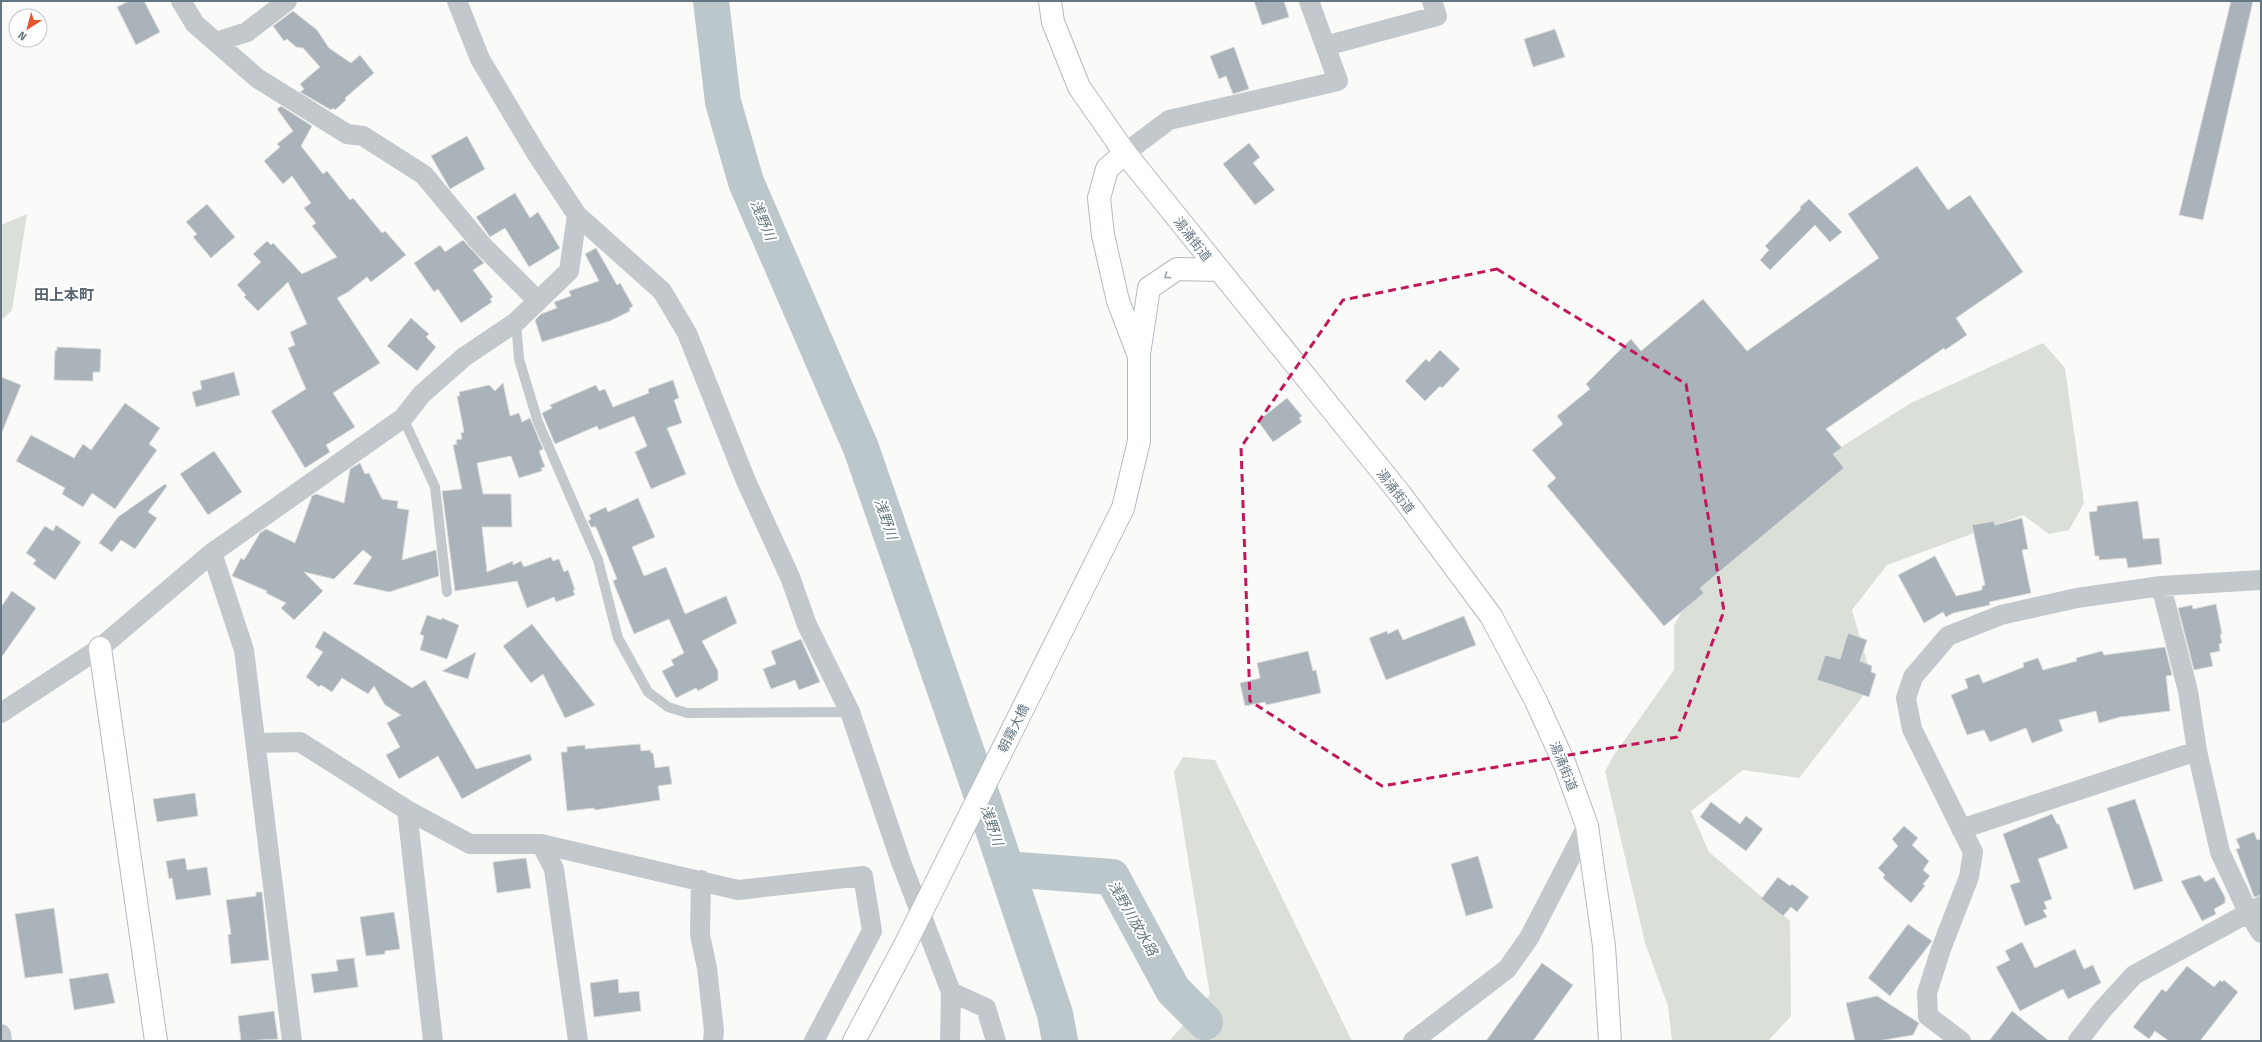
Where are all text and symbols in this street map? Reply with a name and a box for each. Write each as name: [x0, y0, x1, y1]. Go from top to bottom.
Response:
north arrow: [8, 8, 48, 48]
text: N: [16, 28, 29, 43]
water label: 浅野川: [747, 198, 779, 245]
street label: 湯涌街道: [1171, 214, 1215, 264]
one-way arrow: [1164, 271, 1171, 279]
district label: 田上本町: [34, 286, 94, 304]
street label: 湯涌街道: [1374, 466, 1418, 516]
water label: 浅野川: [871, 497, 901, 544]
street label: 朝霧大橋: [995, 702, 1032, 755]
street label: 湯涌街道: [1547, 739, 1580, 793]
water label: 浅野川: [977, 803, 1007, 850]
water label: 浅野川放水路: [1104, 878, 1161, 960]

